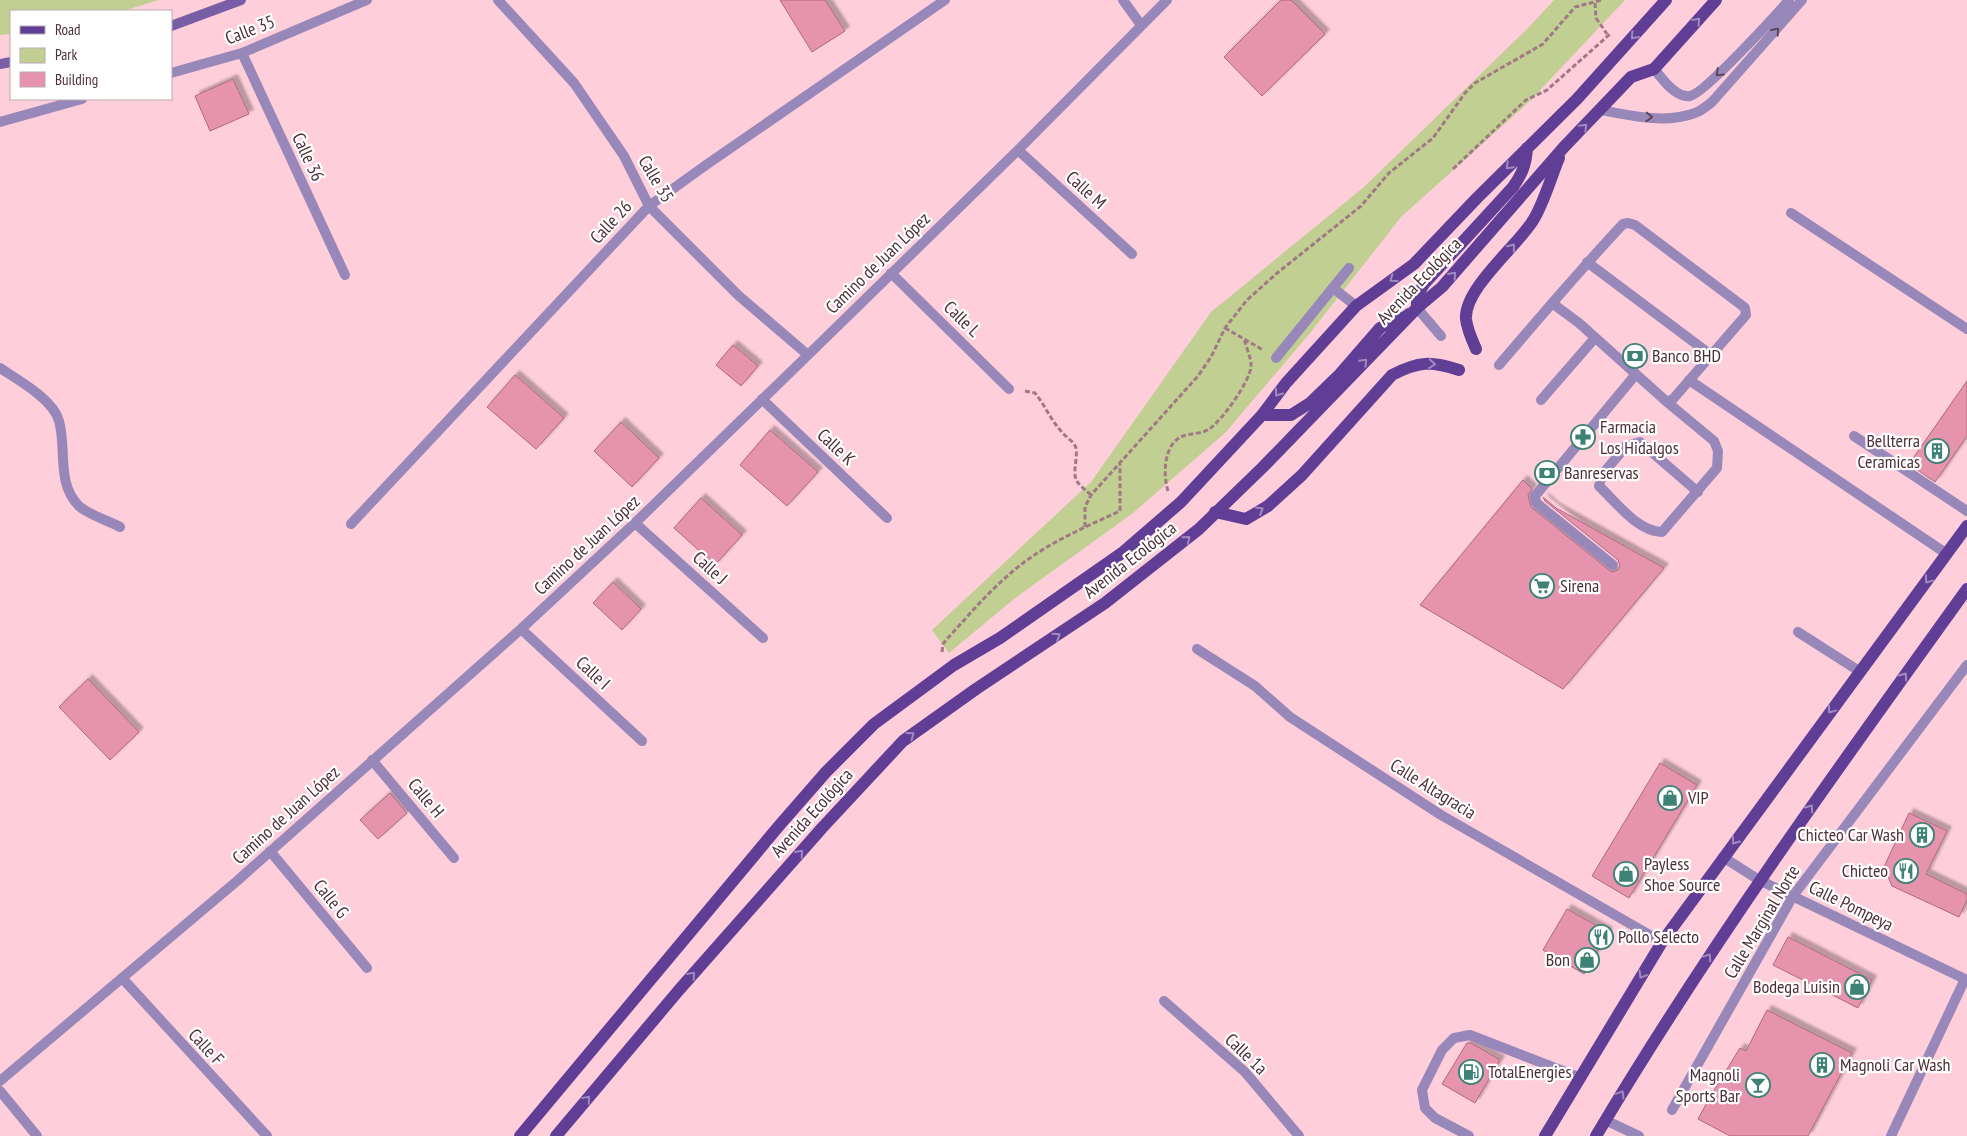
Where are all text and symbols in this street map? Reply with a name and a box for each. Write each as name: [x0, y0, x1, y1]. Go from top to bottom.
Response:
legend: [10, 10, 172, 100]
street label: Calle 35: [222, 10, 278, 49]
one-way arrow: [1691, 18, 1700, 27]
text: Road: [55, 20, 81, 39]
one-way arrow: [1770, 28, 1779, 37]
one-way arrow: [1631, 31, 1640, 40]
text: Park: [55, 45, 77, 64]
one-way arrow: [1716, 67, 1725, 76]
text: Building: [55, 70, 98, 89]
one-way arrow: [1646, 112, 1653, 122]
one-way arrow: [1578, 124, 1587, 133]
street label: Calle 36: [287, 129, 330, 185]
street label: Calle 35: [633, 151, 679, 207]
one-way arrow: [1506, 160, 1515, 169]
street label: Calle M: [1061, 166, 1111, 214]
street label: Calle 26: [585, 195, 636, 248]
street label: Camino de Juan López: [821, 207, 935, 318]
street label: Avenida Ecológica: [1372, 232, 1466, 329]
one-way arrow: [1507, 244, 1515, 253]
one-way arrow: [1447, 271, 1456, 280]
one-way arrow: [1389, 273, 1399, 282]
street label: Calle L: [939, 296, 986, 342]
bank icon: Banco BHD: [1622, 343, 1648, 369]
place label: Banco BHD: [1652, 344, 1721, 367]
one-way arrow: [1429, 358, 1437, 369]
one-way arrow: [1358, 359, 1367, 368]
one-way arrow: [1275, 387, 1284, 397]
place label: Farmacia Los Hidalgos: [1600, 415, 1679, 459]
street label: Calle K: [813, 423, 860, 470]
pharmacy icon: Farmacia Los Hidalgos: [1570, 424, 1596, 450]
place label: Bellterra Ceramicas: [1857, 429, 1920, 473]
building icon: Bellterra Ceramicas: [1924, 438, 1950, 464]
bank icon: Banreservas: [1534, 460, 1560, 486]
place label: Banreservas: [1564, 461, 1639, 484]
street label: Camino de Juan López: [529, 490, 644, 600]
one-way arrow: [1255, 507, 1264, 517]
street label: Avenida Ecológica: [1079, 516, 1181, 603]
one-way arrow: [1181, 536, 1190, 544]
street label: Calle J: [688, 546, 733, 589]
supermarket icon: Sirena: [1529, 573, 1555, 599]
place label: Sirena: [1560, 574, 1599, 597]
one-way arrow: [1925, 574, 1933, 583]
one-way arrow: [1052, 632, 1061, 642]
street label: Calle I: [571, 651, 615, 694]
one-way arrow: [1898, 672, 1907, 682]
one-way arrow: [1828, 704, 1837, 714]
one-way arrow: [905, 732, 915, 741]
street label: Calle Altagracia: [1386, 753, 1480, 824]
street label: Camino de Juan López: [227, 760, 344, 869]
street label: Avenida Ecológica: [766, 763, 858, 862]
street label: Calle H: [403, 773, 449, 822]
shop icon: VIP: [1657, 785, 1683, 811]
place label: VIP: [1687, 786, 1709, 809]
one-way arrow: [1804, 805, 1813, 814]
building icon: Chicteo Car Wash: [1909, 822, 1935, 848]
place label: Chicteo Car Wash: [1797, 823, 1904, 846]
one-way arrow: [1732, 835, 1741, 845]
one-way arrow: [794, 850, 802, 859]
place label: Payless Shoe Source: [1644, 852, 1720, 896]
restaurant icon: Chicteo: [1893, 858, 1919, 884]
place label: Chicteo: [1842, 859, 1888, 882]
shop icon: Payless Shoe Source: [1613, 861, 1639, 887]
street label: Calle Marginal Norte: [1719, 861, 1804, 983]
street label: Calle G: [309, 874, 354, 923]
street label: Calle Pompeya: [1805, 875, 1897, 936]
restaurant icon: Pollo Selecto: [1588, 924, 1614, 950]
place label: Pollo Selecto: [1618, 925, 1699, 948]
shop icon: Bon: [1574, 947, 1600, 973]
place label: Bon: [1546, 948, 1570, 971]
one-way arrow: [1702, 953, 1711, 963]
one-way arrow: [1639, 969, 1649, 978]
one-way arrow: [687, 972, 696, 981]
shop icon: Bodega Luisin: [1844, 974, 1870, 1000]
place label: Bodega Luisin: [1753, 975, 1840, 998]
street label: Calle F: [184, 1023, 229, 1070]
street label: Calle 1a: [1220, 1028, 1272, 1079]
building icon: Magnoli Car Wash: [1809, 1052, 1835, 1078]
place label: Magnoli Car Wash: [1840, 1053, 1950, 1076]
fuel station icon: TotalEnergies: [1458, 1059, 1484, 1085]
place label: TotalEnergies: [1488, 1060, 1572, 1083]
place label: Magnoli Sports Bar: [1676, 1063, 1740, 1107]
bar icon: Magnoli Sports Bar: [1745, 1072, 1771, 1098]
one-way arrow: [1615, 1091, 1624, 1100]
one-way arrow: [581, 1095, 590, 1104]

